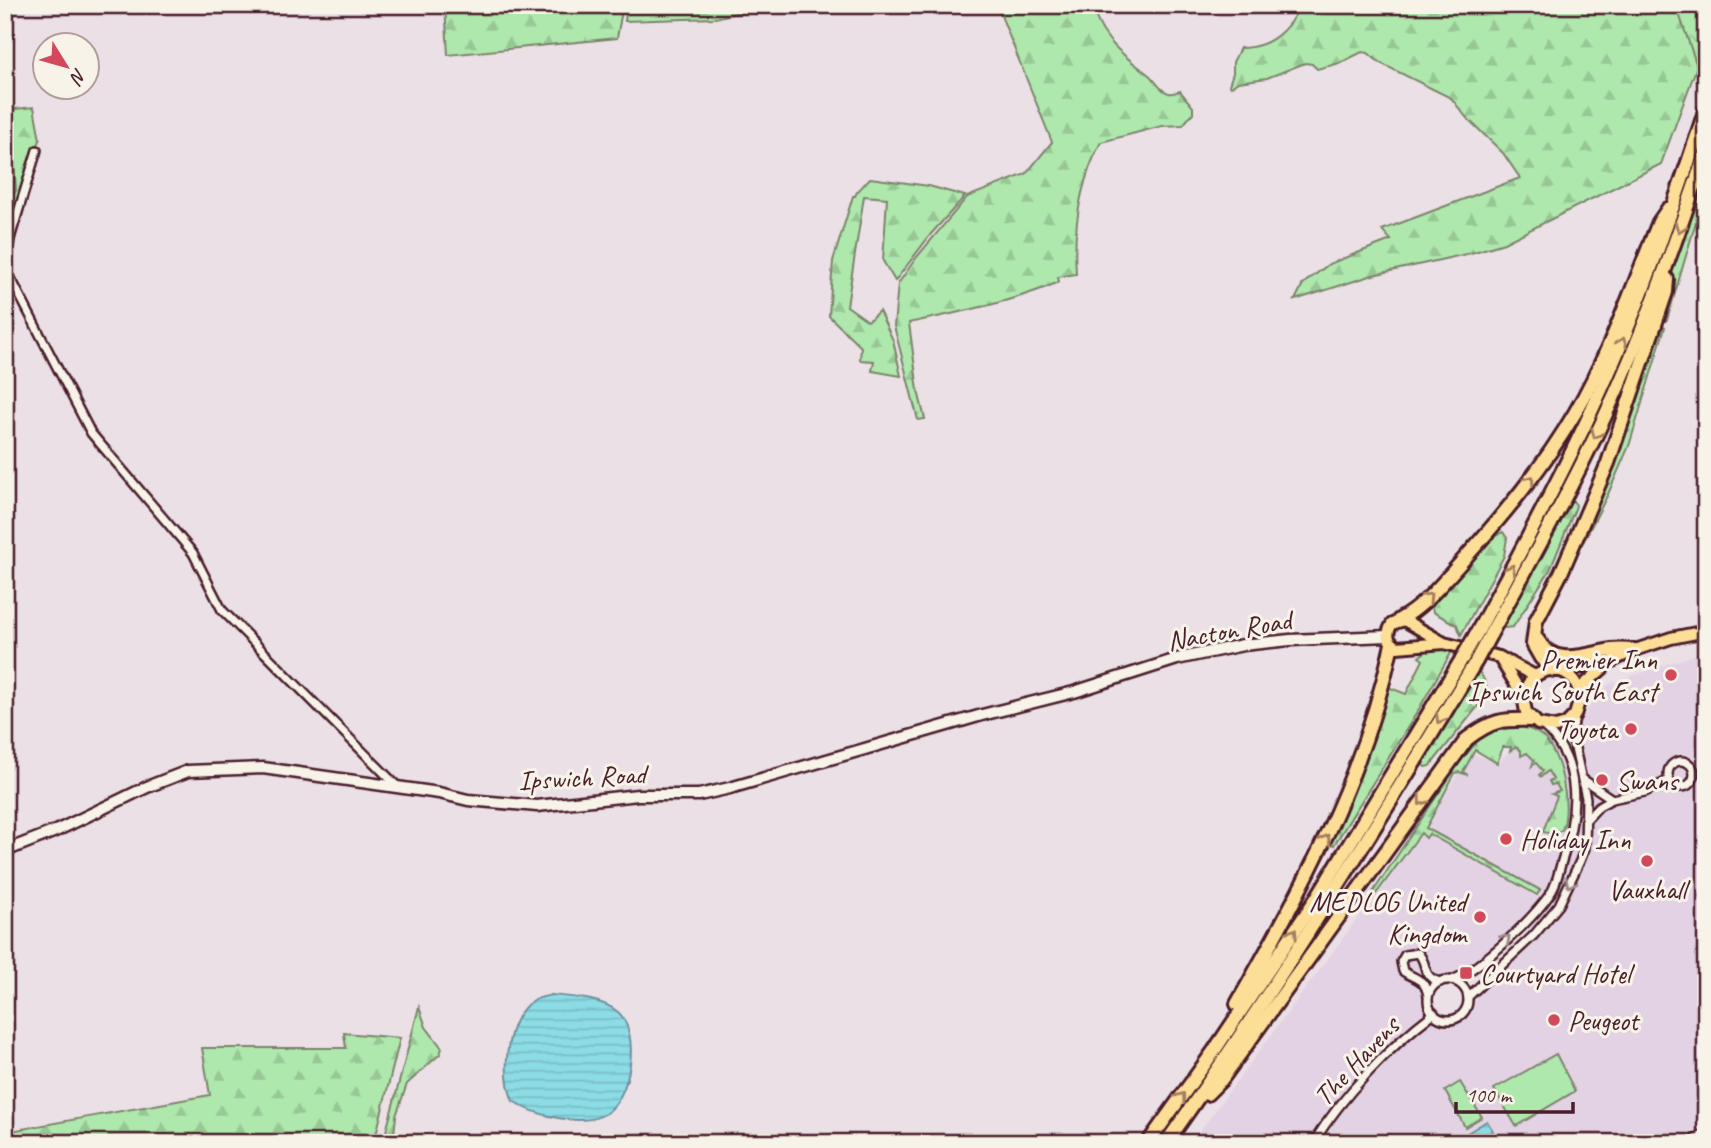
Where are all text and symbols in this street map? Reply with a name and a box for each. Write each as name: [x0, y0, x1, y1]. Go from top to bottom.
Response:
north arrow: [32, 32, 102, 102]
text: N: [64, 64, 92, 90]
one-way arrow: [1674, 222, 1688, 234]
one-way arrow: [1614, 337, 1628, 350]
one-way arrow: [1590, 427, 1604, 439]
one-way arrow: [1522, 476, 1535, 488]
one-way arrow: [1503, 563, 1517, 576]
one-way arrow: [1420, 592, 1433, 605]
street label: Nacton Road: [1164, 601, 1298, 658]
place label: Premier Inn Ipswich South East: [1467, 642, 1661, 709]
marker: Premier Inn Ipswich South East: [1663, 667, 1679, 683]
one-way arrow: [1436, 712, 1449, 725]
place label: Toyota: [1557, 712, 1620, 747]
marker: Toyota: [1623, 721, 1639, 737]
street label: Ipswich Road: [517, 756, 651, 798]
place label: Swans: [1616, 763, 1680, 798]
marker: Swans: [1594, 772, 1610, 788]
one-way arrow: [1418, 793, 1430, 806]
place label: Holiday Inn: [1520, 822, 1631, 857]
marker: Holiday Inn: [1498, 831, 1514, 847]
one-way arrow: [1317, 834, 1331, 846]
marker: Vauxhall: [1639, 853, 1655, 869]
place label: Vauxhall: [1608, 872, 1691, 907]
one-way arrow: [1564, 876, 1578, 888]
place label: MEDLOG United Kingdom: [1310, 884, 1470, 951]
marker: MEDLOG United Kingdom: [1472, 909, 1488, 925]
one-way arrow: [1285, 928, 1298, 941]
one-way arrow: [1498, 935, 1511, 947]
place label: Courtyard Hotel: [1480, 956, 1636, 991]
marker: Courtyard Hotel: [1458, 965, 1474, 981]
place label: Peugeot: [1568, 1003, 1641, 1038]
street label: The Havens: [1306, 1007, 1408, 1113]
marker: Peugeot: [1546, 1012, 1562, 1028]
scale bar: [1456, 1071, 1573, 1115]
text: 100 m: [1466, 1082, 1513, 1108]
one-way arrow: [1173, 1092, 1185, 1105]

